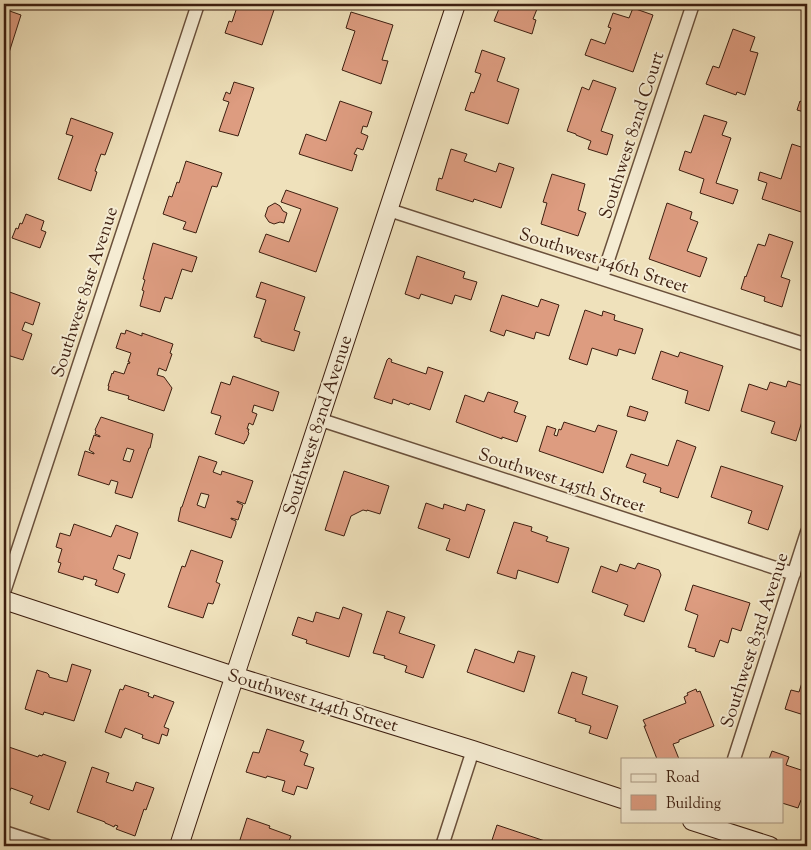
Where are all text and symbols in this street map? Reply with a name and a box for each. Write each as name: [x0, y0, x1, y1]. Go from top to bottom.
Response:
street label: Southwest 82nd Court: [594, 49, 672, 223]
street label: Southwest 81st Avenue: [46, 204, 126, 381]
street label: Southwest 146th Street: [515, 222, 691, 302]
street label: Southwest 82nd Avenue: [278, 332, 360, 519]
street label: Southwest 145th Street: [474, 443, 648, 521]
street label: Southwest 83rd Avenue: [715, 550, 797, 732]
street label: Southwest 144th Street: [224, 664, 401, 740]
legend: [621, 758, 784, 822]
text: Road: [666, 768, 700, 789]
text: Building: [666, 794, 721, 815]

